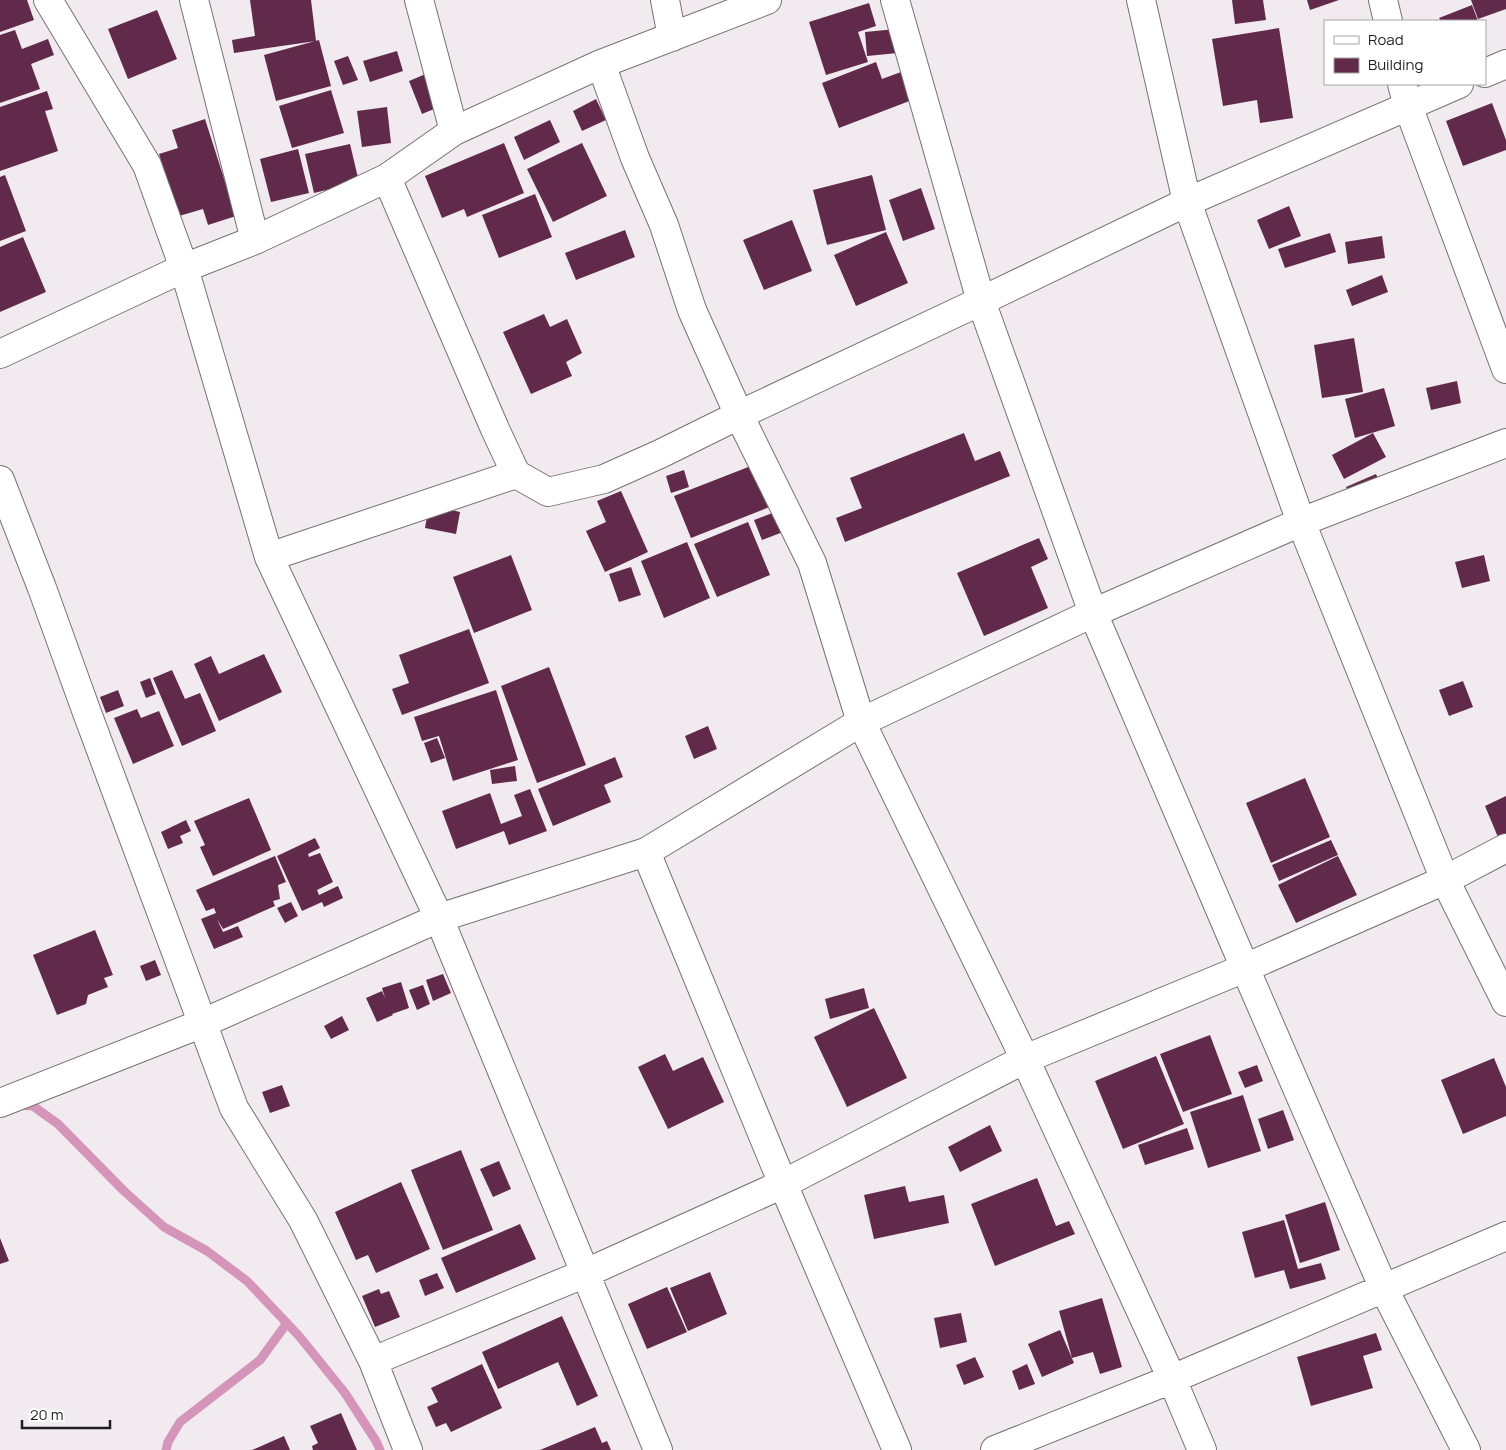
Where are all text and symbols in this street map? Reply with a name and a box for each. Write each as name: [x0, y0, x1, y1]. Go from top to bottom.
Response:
legend: [1324, 20, 1486, 85]
text: Road: [1368, 29, 1404, 50]
text: Building: [1368, 54, 1423, 75]
scale bar: [22, 1398, 110, 1430]
text: 20 m: [30, 1404, 63, 1425]

